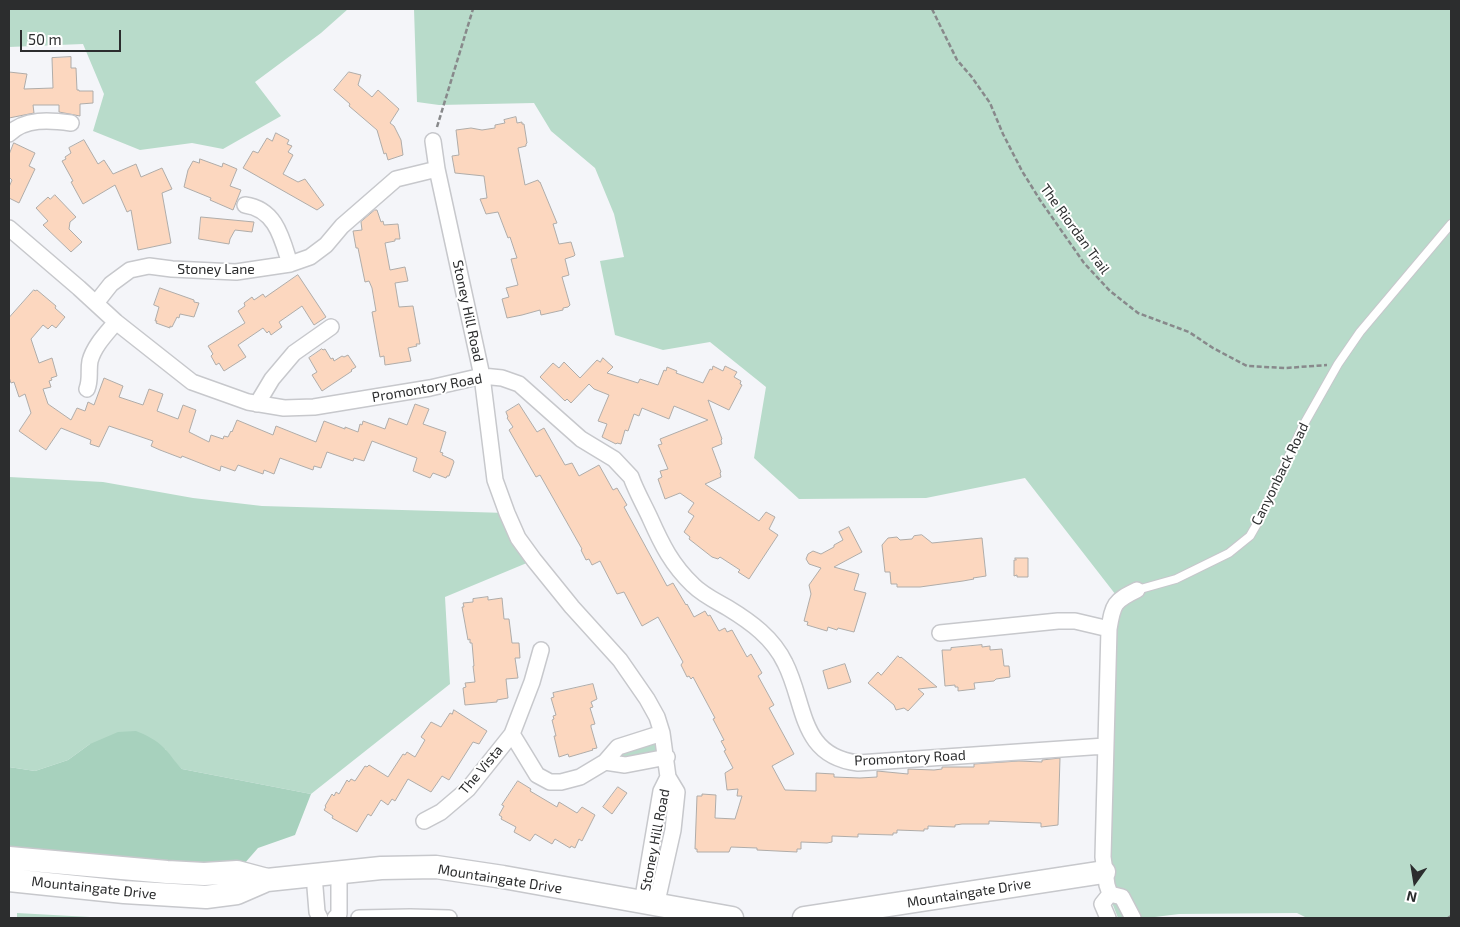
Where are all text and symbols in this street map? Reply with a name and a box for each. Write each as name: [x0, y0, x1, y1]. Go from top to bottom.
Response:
scale bar: [22, 20, 124, 52]
text: 50 m: [28, 30, 62, 48]
street label: The Riordan Trail: [1037, 181, 1113, 277]
street label: Stoney Hill Road: [449, 259, 487, 363]
street label: Stoney Lane: [177, 261, 255, 277]
street label: Promontory Road: [371, 370, 483, 406]
street label: Canyonback Road: [1248, 420, 1312, 528]
street label: The Vista: [456, 742, 506, 798]
street label: Promontory Road: [854, 747, 966, 769]
street label: Stoney Hill Road: [637, 788, 673, 892]
north arrow: [1390, 857, 1440, 907]
street label: Mountaingate Drive: [437, 861, 563, 897]
street label: Mountaingate Drive: [31, 873, 157, 903]
street label: Mountaingate Drive: [906, 875, 1032, 911]
text: N: [1405, 888, 1418, 907]

